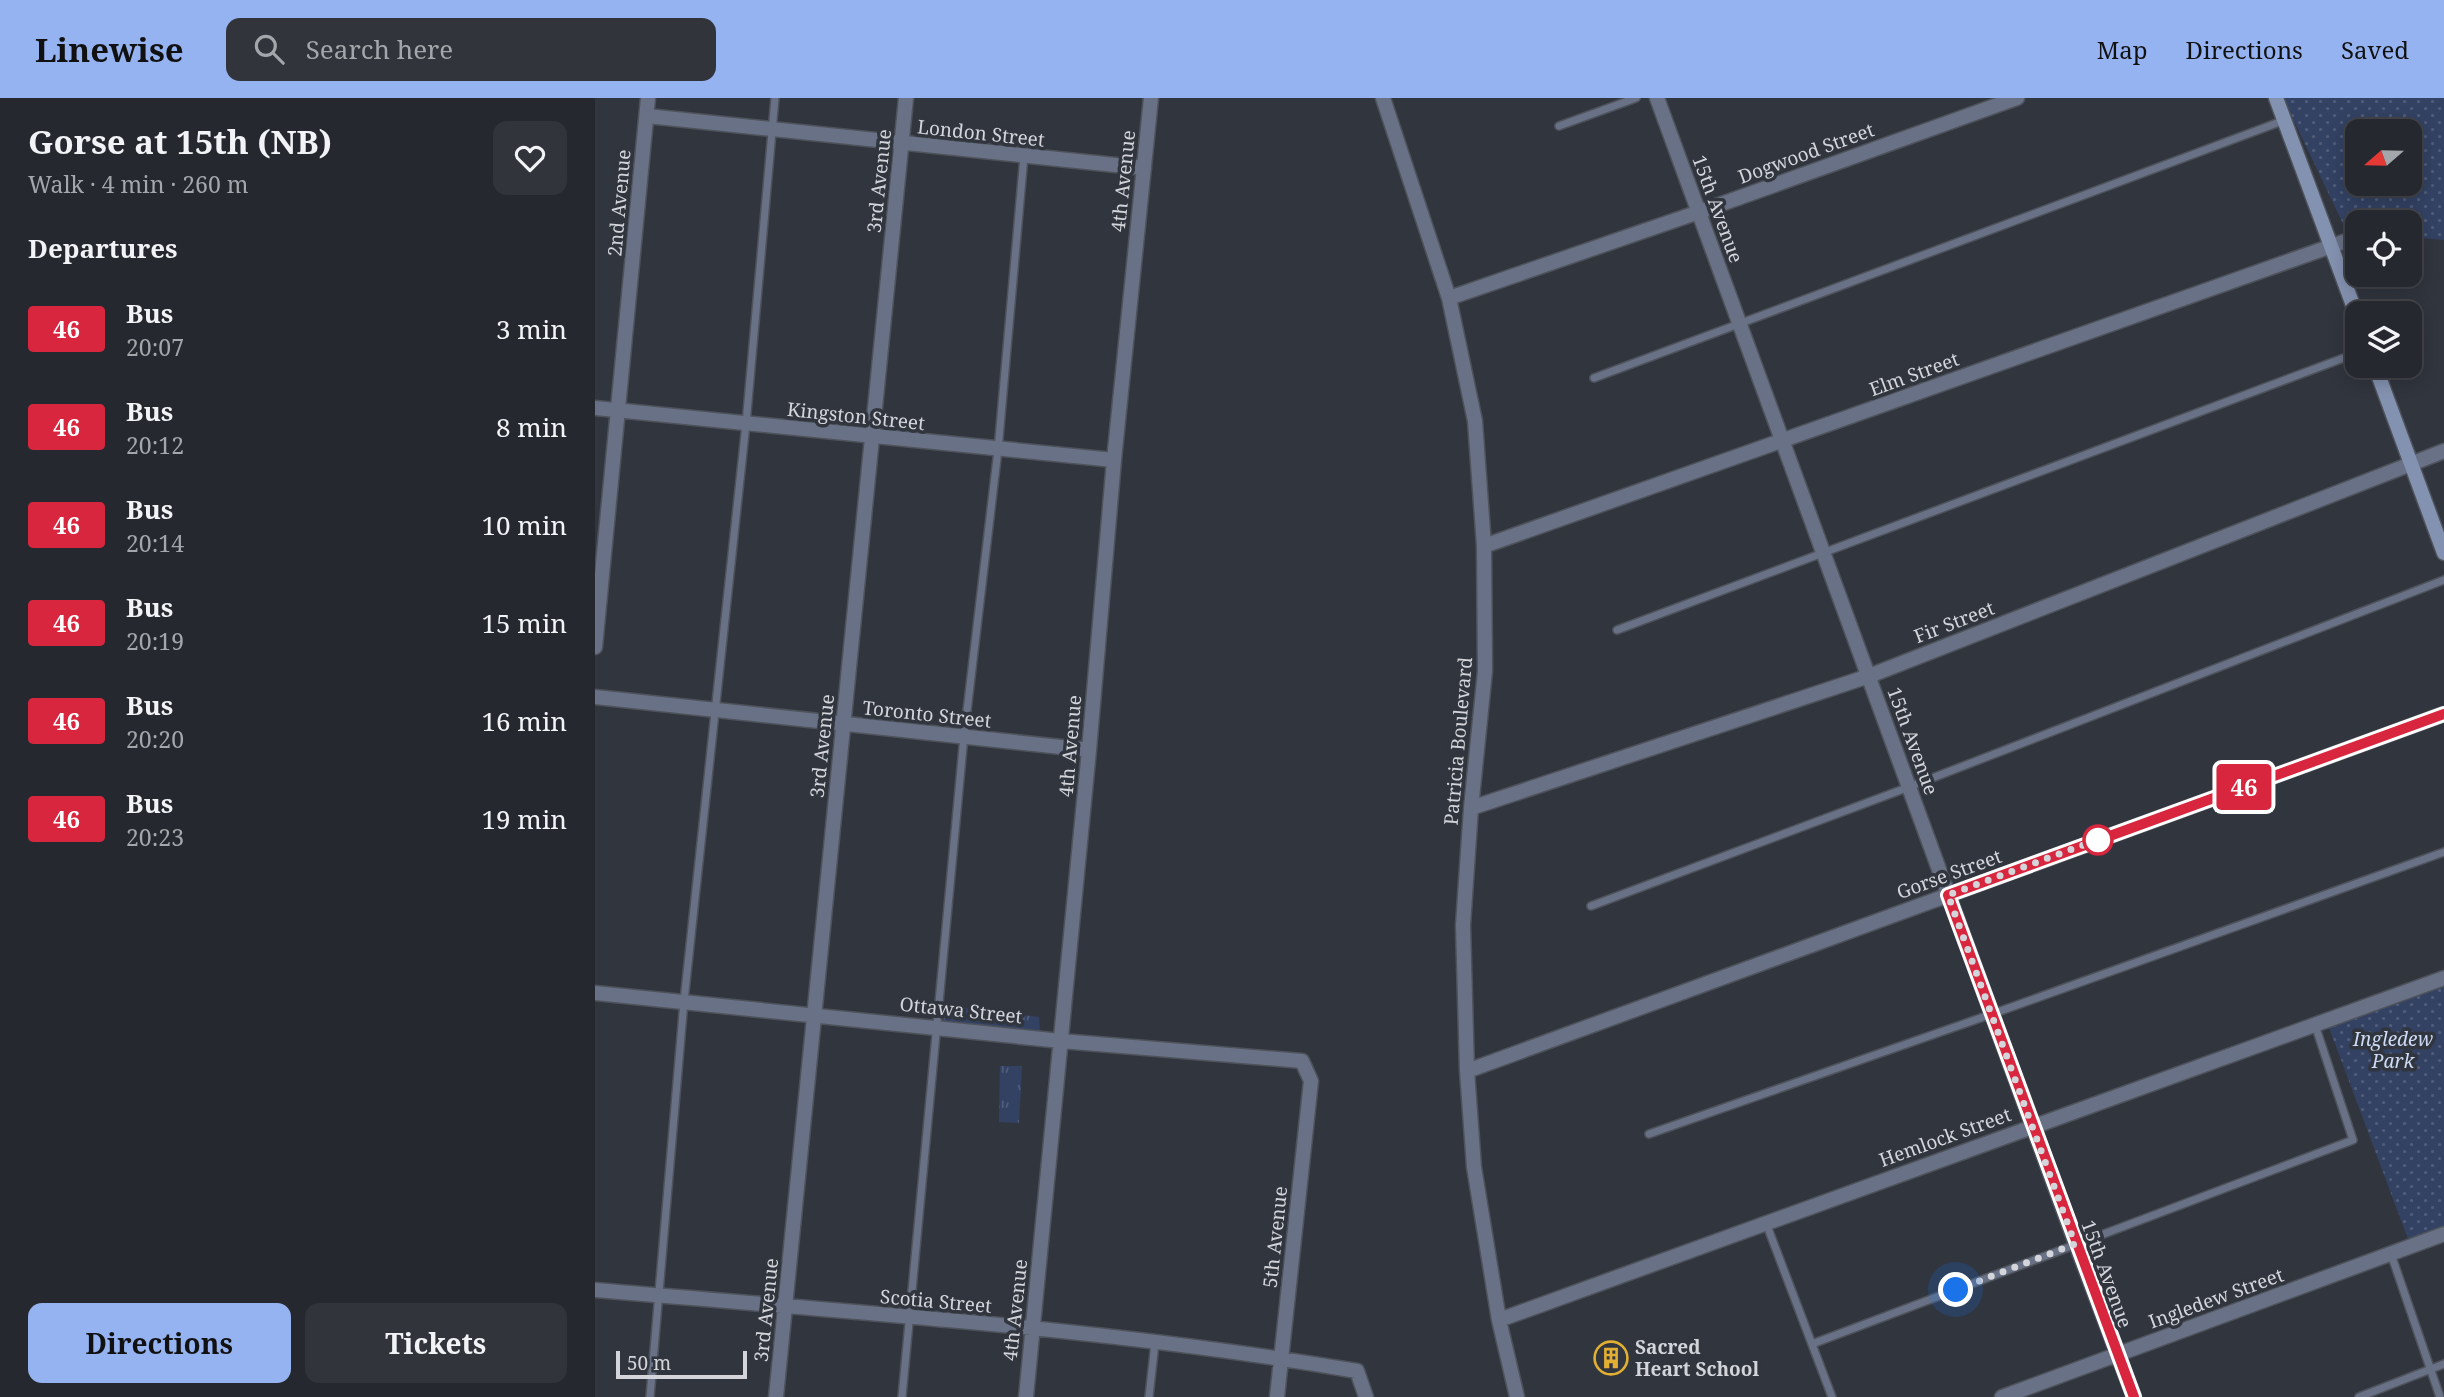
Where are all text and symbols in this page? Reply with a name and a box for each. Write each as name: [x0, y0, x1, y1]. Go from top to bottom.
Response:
search box: [226, 18, 716, 81]
text: Linewise: [35, 27, 184, 72]
icon: search: [250, 30, 288, 68]
text: Search here: [306, 31, 453, 67]
text: Map: [2097, 33, 2148, 66]
text: Directions: [2186, 33, 2303, 66]
text: Saved: [2341, 33, 2409, 66]
street label: London Street: [916, 113, 1046, 153]
street label: Dogwood Street: [1734, 116, 1878, 190]
text: Gorse at 15th (NB): [28, 119, 332, 164]
north arrow: [2345, 119, 2422, 196]
map controls: [2345, 119, 2422, 378]
button: heart: [493, 121, 567, 195]
street label: 3rd Avenue: [861, 128, 897, 234]
street label: 4th Avenue: [1105, 129, 1141, 233]
street label: 2nd Avenue: [601, 148, 637, 258]
street label: 15th Avenue: [1686, 152, 1750, 266]
text: Walk · 4 min · 260 m: [28, 168, 248, 200]
button: locate: [2345, 210, 2422, 287]
text: Departures: [28, 230, 178, 266]
text: Bus: [126, 295, 173, 331]
button: layers: [2345, 301, 2422, 378]
text: 3 min: [496, 311, 567, 347]
text: 46: [53, 312, 80, 345]
text: 20:07: [126, 331, 184, 363]
street label: Elm Street: [1866, 346, 1963, 402]
text: Bus: [126, 393, 173, 429]
street label: Kingston Street: [786, 396, 926, 436]
text: 8 min: [496, 409, 567, 445]
text: 46: [53, 410, 80, 443]
text: 20:12: [126, 429, 184, 461]
text: Bus: [126, 491, 173, 527]
text: 10 min: [482, 507, 567, 543]
text: 46: [53, 508, 80, 541]
text: 20:14: [126, 527, 184, 559]
text: Bus: [126, 589, 173, 625]
street label: Fir Street: [1910, 595, 1998, 649]
text: 15 min: [482, 605, 567, 641]
text: 46: [53, 606, 80, 639]
text: 20:19: [126, 625, 184, 657]
street label: Patricia Boulevard: [1438, 655, 1478, 826]
street label: 15th Avenue: [1881, 684, 1945, 798]
text: Bus: [126, 687, 173, 723]
street label: 3rd Avenue: [804, 693, 840, 799]
street label: Toronto Street: [861, 694, 993, 734]
street label: 4th Avenue: [1053, 694, 1087, 798]
text: 16 min: [482, 703, 567, 739]
text: 46: [53, 704, 80, 737]
text: 20:20: [126, 723, 184, 755]
line badge: 46: [2213, 764, 2275, 810]
text: 46: [2230, 770, 2258, 803]
text: Bus: [126, 785, 173, 821]
text: 19 min: [482, 801, 567, 837]
text: 46: [53, 802, 80, 835]
text: 20:23: [126, 821, 184, 853]
unlabelled marker: [2083, 825, 2113, 855]
street label: Gorse Street: [1893, 843, 2005, 905]
street label: Ottawa Street: [898, 991, 1024, 1029]
park label: Ingledew Park: [2352, 1026, 2433, 1074]
street label: Hemlock Street: [1876, 1101, 2015, 1173]
street label: 5th Avenue: [1257, 1185, 1293, 1289]
street label: 15th Avenue: [2075, 1217, 2139, 1331]
street label: 3rd Avenue: [748, 1257, 784, 1363]
street label: 4th Avenue: [997, 1258, 1033, 1362]
street label: Ingledew Street: [2145, 1261, 2287, 1334]
your location: [1938, 1272, 1973, 1307]
street label: Scotia Street: [879, 1283, 993, 1319]
button: Directions: [28, 1303, 291, 1383]
button: Tickets: [305, 1303, 567, 1383]
place label: Sacred Heart School: [1635, 1334, 1759, 1382]
building icon: Sacred Heart School: [1592, 1339, 1630, 1377]
scale bar: [616, 1348, 747, 1380]
text: 50 m: [627, 1350, 671, 1376]

